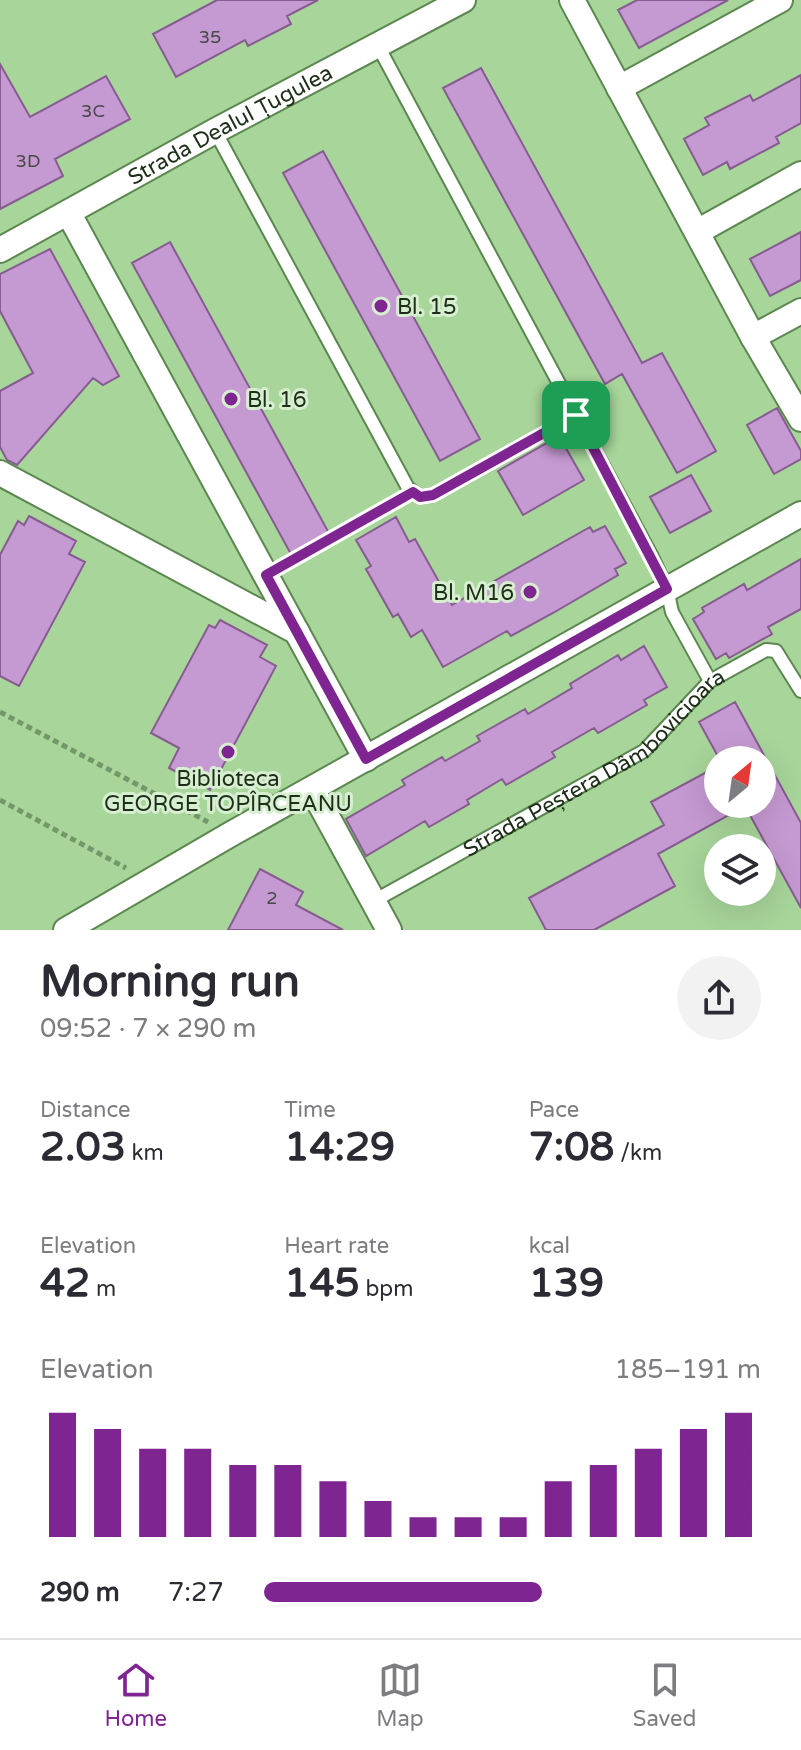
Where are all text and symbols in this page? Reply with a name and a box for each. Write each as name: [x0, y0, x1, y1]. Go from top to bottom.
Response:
house number: 35: [199, 26, 221, 48]
street label: Strada Dealul Țugulea: [123, 59, 337, 191]
house number: 3C: [81, 100, 105, 122]
house number: 3D: [16, 150, 40, 172]
place label: Bl. 15: [397, 294, 457, 320]
marker: Bl. 15: [372, 297, 390, 315]
pin: [542, 381, 610, 449]
place label: Bl. 16: [247, 387, 307, 413]
marker: Bl. 16: [222, 390, 240, 408]
icon: arrive: [554, 393, 598, 437]
place label: Bl. M16: [433, 580, 514, 606]
marker: Bl. M16: [521, 583, 539, 601]
street label: Strada Peștera Dâmbovicioara: [459, 663, 730, 863]
marker: Biblioteca GEORGE TOPÎRCEANU: [219, 743, 237, 761]
north arrow: [704, 746, 776, 818]
map controls: [704, 746, 776, 906]
place label: Biblioteca GEORGE TOPÎRCEANU: [104, 766, 352, 817]
button: layers: [704, 834, 776, 906]
house number: 2: [266, 887, 278, 909]
text: Morning run: [40, 956, 300, 1009]
button: share: [677, 956, 761, 1040]
text: 09:52 · 7 × 290 m: [40, 1013, 256, 1044]
text: Distance: [40, 1097, 131, 1123]
text: Time: [284, 1097, 336, 1123]
text: Pace: [529, 1097, 579, 1123]
text: 2.03: [40, 1123, 126, 1171]
text: 14:29: [284, 1123, 395, 1171]
text: 7:08: [529, 1123, 614, 1171]
text: km: [126, 1140, 164, 1166]
text: /km: [614, 1140, 662, 1166]
text: Elevation: [40, 1233, 136, 1259]
text: Heart rate: [284, 1233, 389, 1259]
text: kcal: [529, 1233, 570, 1259]
text: 42: [40, 1259, 90, 1307]
text: 145: [284, 1259, 360, 1307]
text: 139: [529, 1259, 604, 1307]
text: m: [90, 1276, 116, 1302]
text: bpm: [360, 1276, 413, 1302]
text: Elevation: [40, 1354, 154, 1385]
text: 185–191 m: [615, 1354, 761, 1385]
text: 290 m: [40, 1577, 120, 1608]
text: 7:27: [168, 1577, 224, 1608]
tab: Home: [105, 1658, 167, 1732]
tab: Map: [376, 1658, 424, 1732]
tab: Saved: [633, 1658, 696, 1732]

